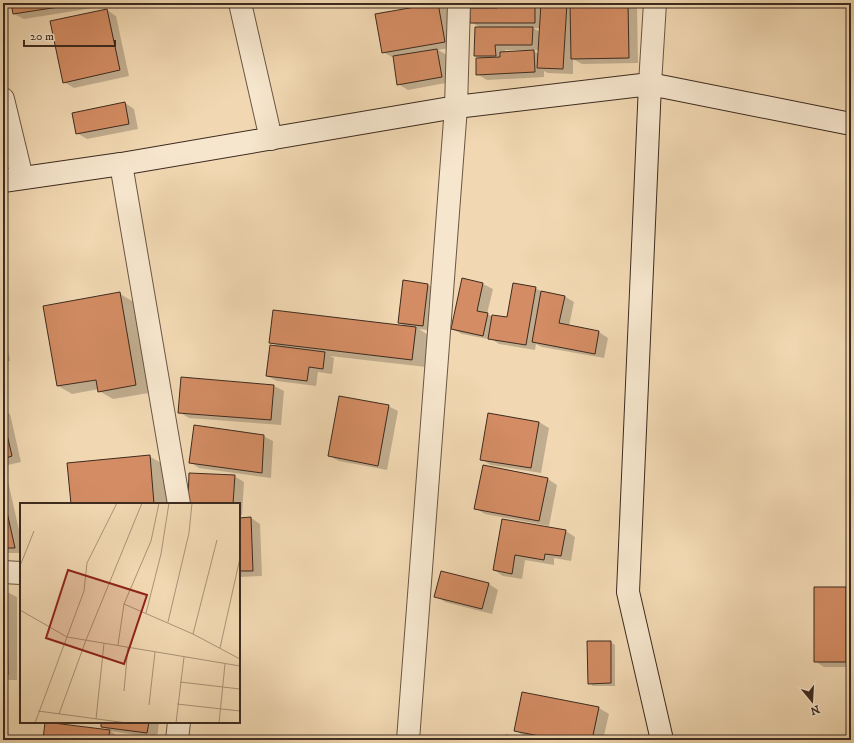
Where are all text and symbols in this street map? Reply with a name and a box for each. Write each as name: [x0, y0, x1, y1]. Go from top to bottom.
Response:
scale bar: [24, 22, 115, 48]
text: 20 m: [30, 29, 54, 44]
inset map: [20, 503, 240, 723]
north arrow: [792, 681, 832, 721]
text: N: [808, 702, 821, 718]

